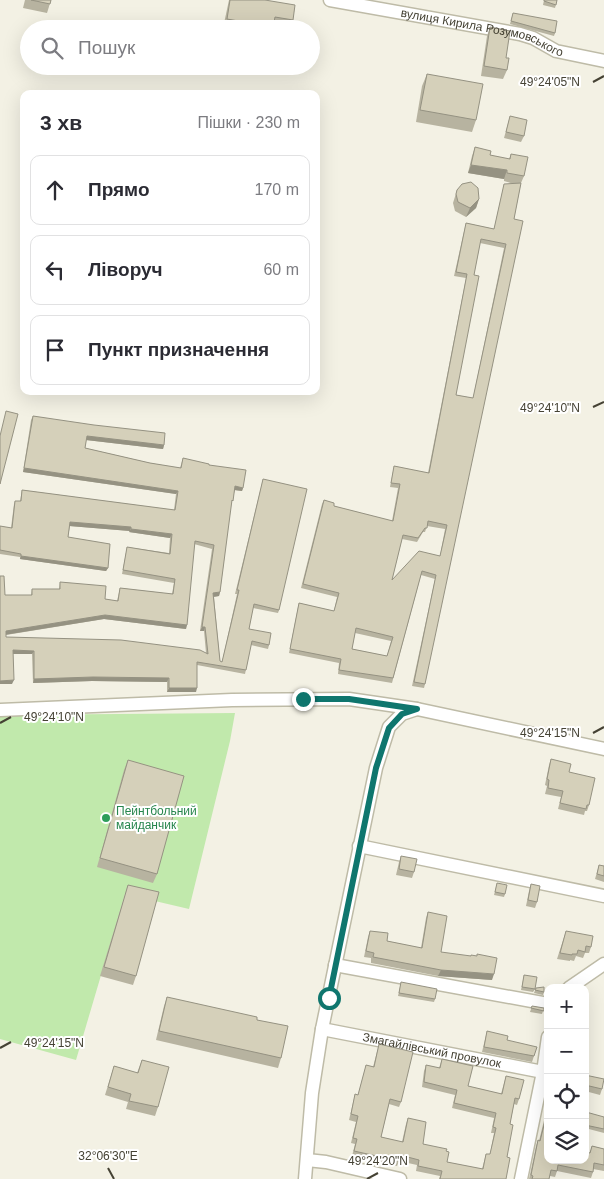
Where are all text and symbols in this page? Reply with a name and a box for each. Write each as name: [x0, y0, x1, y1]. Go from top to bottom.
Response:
street label: вулиця Кирила Розумовського: [400, 6, 565, 59]
search box: [20, 20, 320, 75]
icon: search: [38, 34, 66, 62]
text: Пошук: [78, 37, 135, 58]
text: 49°24'05"N: [520, 75, 580, 89]
text: 3 хв: [40, 111, 82, 134]
text: Пішки · 230 m: [197, 114, 300, 131]
icon: ahead: [41, 176, 69, 204]
text: Прямо: [88, 179, 150, 200]
text: 170 m: [255, 181, 299, 198]
icon: left: [41, 256, 69, 284]
text: Ліворуч: [88, 259, 163, 280]
text: 60 m: [263, 261, 299, 278]
icon: arrive: [41, 336, 69, 364]
text: Пункт призначення: [88, 339, 269, 360]
text: 49°24'10"N: [520, 401, 580, 415]
route end: [292, 688, 315, 711]
text: 49°24'10"N: [24, 710, 84, 724]
text: 49°24'15"N: [520, 726, 580, 740]
place label: Пейнтбольний майданчик: [116, 804, 197, 832]
marker: Пейнтбольний майданчик: [100, 812, 112, 824]
map controls: [544, 984, 589, 1164]
button: +: [544, 984, 589, 1029]
route start: [318, 987, 341, 1010]
button: −: [544, 1029, 589, 1074]
street label: Змагайлівський провулок: [362, 1030, 503, 1071]
text: 49°24'15"N: [24, 1036, 84, 1050]
button: locate: [544, 1074, 589, 1119]
button: layers: [544, 1119, 589, 1164]
text: 32°06'30"E: [78, 1149, 138, 1163]
text: 49°24'20"N: [348, 1154, 408, 1168]

